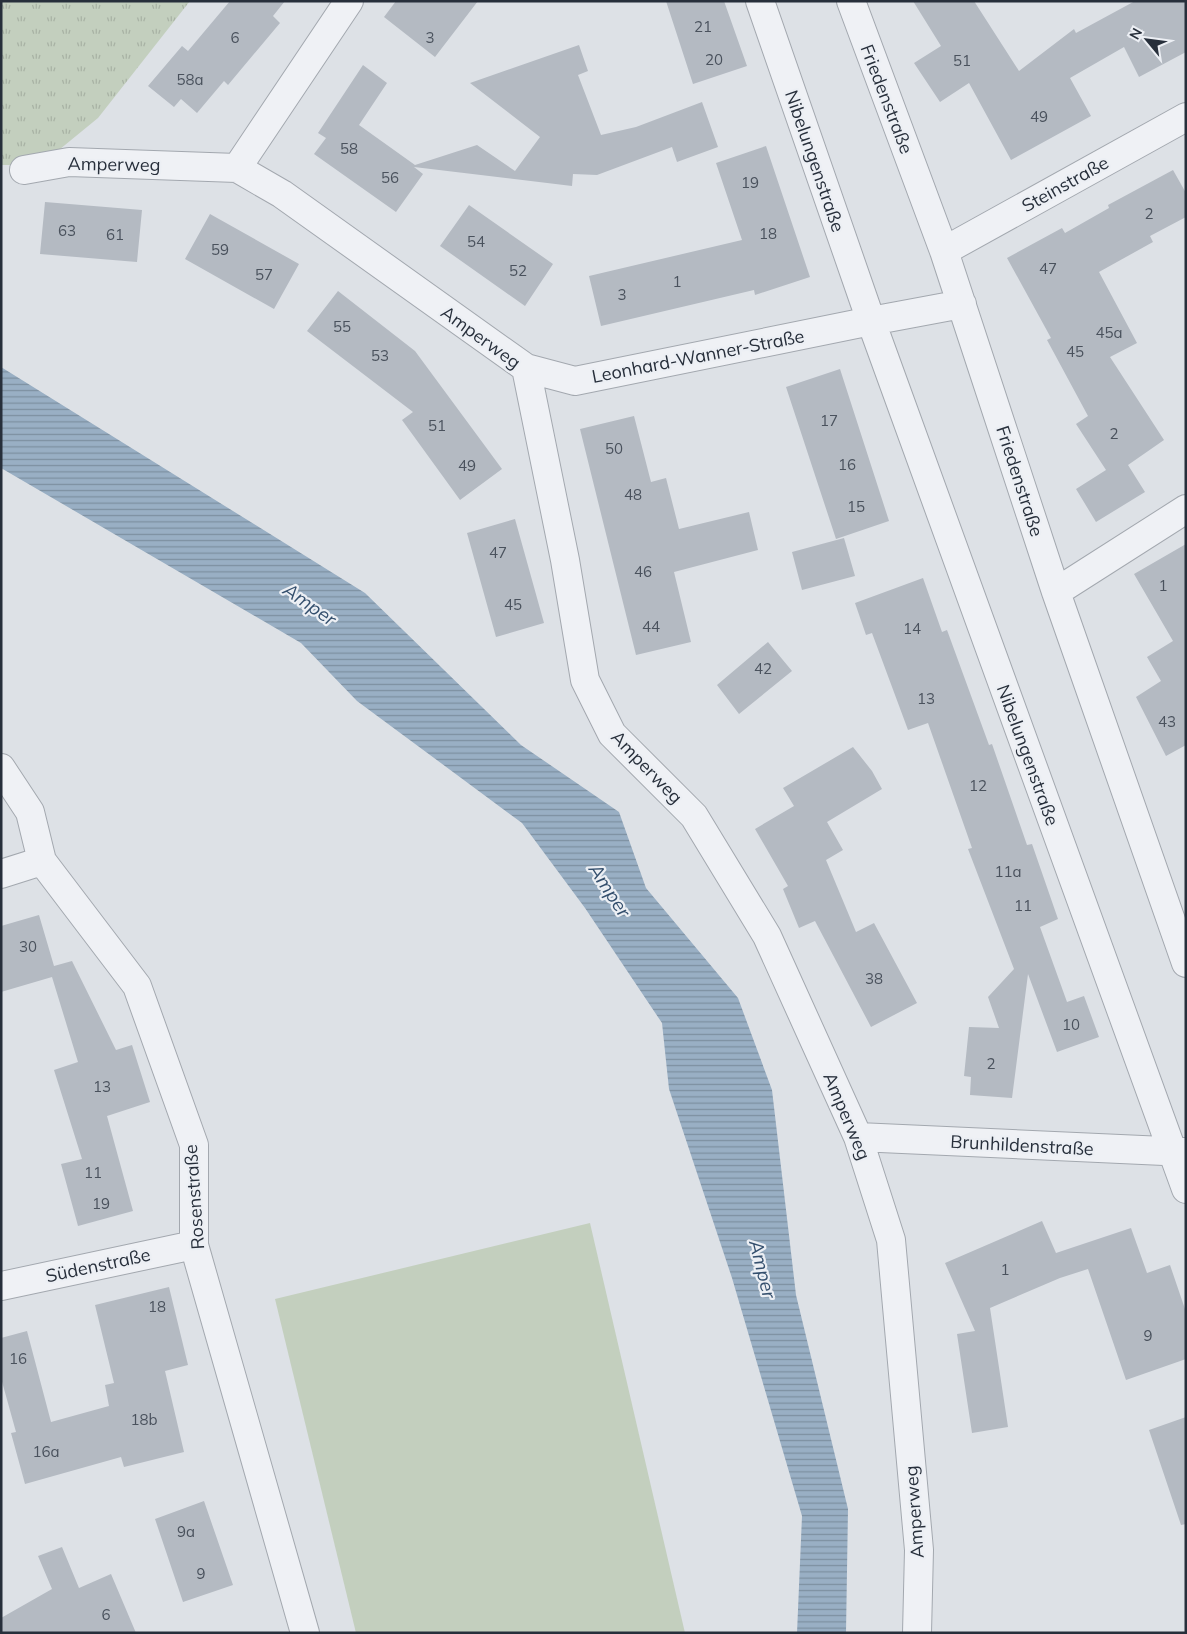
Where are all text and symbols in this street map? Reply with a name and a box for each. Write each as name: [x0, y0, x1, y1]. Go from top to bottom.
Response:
north arrow: [1122, 15, 1172, 65]
house number: 21: [694, 17, 712, 36]
text: N: [1125, 25, 1146, 43]
house number: 6: [230, 28, 240, 47]
house number: 3: [425, 28, 435, 47]
street label: Friedenstraße: [856, 41, 918, 157]
house number: 20: [705, 50, 723, 69]
house number: 51: [953, 51, 971, 70]
house number: 58a: [176, 70, 204, 89]
street label: Nibelungenstraße: [780, 87, 850, 235]
house number: 49: [1030, 107, 1048, 126]
house number: 58: [340, 139, 358, 158]
street label: Steinstraße: [1018, 151, 1112, 217]
street label: Amperweg: [67, 152, 161, 176]
house number: 56: [381, 168, 399, 187]
house number: 19: [741, 173, 759, 192]
house number: 2: [1144, 204, 1154, 223]
house number: 63: [58, 221, 76, 240]
house number: 18: [759, 224, 777, 243]
house number: 61: [106, 225, 124, 244]
house number: 54: [467, 232, 485, 251]
house number: 59: [211, 240, 229, 259]
house number: 47: [1039, 259, 1057, 278]
house number: 52: [509, 261, 527, 280]
house number: 57: [255, 265, 273, 284]
house number: 1: [672, 272, 682, 291]
house number: 3: [617, 285, 627, 304]
street label: Amperweg: [437, 300, 525, 374]
house number: 55: [333, 317, 351, 336]
house number: 45a: [1095, 323, 1123, 342]
street label: Leonhard-Wanner-Straße: [590, 324, 806, 388]
house number: 45: [1066, 342, 1084, 361]
house number: 53: [371, 346, 389, 365]
house number: 17: [820, 411, 838, 430]
house number: 51: [428, 416, 446, 435]
street label: Friedenstraße: [991, 423, 1049, 539]
house number: 2: [1109, 424, 1119, 443]
house number: 50: [605, 439, 623, 458]
house number: 16: [838, 455, 856, 474]
house number: 49: [458, 456, 476, 475]
house number: 48: [624, 485, 642, 504]
house number: 15: [847, 497, 865, 516]
house number: 47: [489, 543, 507, 562]
house number: 46: [634, 562, 652, 581]
house number: 1: [1158, 576, 1168, 595]
water label: Amper: [278, 577, 342, 631]
house number: 45: [504, 595, 522, 614]
house number: 44: [642, 617, 660, 636]
house number: 14: [903, 619, 921, 638]
house number: 42: [754, 659, 772, 678]
street label: Nibelungenstraße: [992, 681, 1064, 829]
house number: 13: [917, 689, 935, 708]
house number: 43: [1158, 712, 1176, 731]
street label: Amperweg: [606, 726, 688, 808]
house number: 12: [969, 776, 987, 795]
water label: Amper: [583, 858, 637, 922]
house number: 11a: [994, 862, 1022, 881]
house number: 11: [1014, 896, 1032, 915]
house number: 30: [19, 937, 37, 956]
house number: 38: [865, 969, 883, 988]
house number: 10: [1062, 1015, 1080, 1034]
house number: 2: [986, 1054, 996, 1073]
street label: Amperweg: [818, 1069, 876, 1163]
house number: 13: [93, 1077, 111, 1096]
street label: Brunhildenstraße: [950, 1130, 1094, 1160]
street label: Rosenstraße: [179, 1144, 209, 1250]
house number: 11: [84, 1163, 102, 1182]
house number: 19: [92, 1194, 110, 1213]
water label: Amper: [744, 1236, 782, 1302]
street label: Südenstraße: [44, 1243, 152, 1287]
house number: 1: [1000, 1260, 1010, 1279]
house number: 18: [148, 1297, 166, 1316]
house number: 9: [1143, 1326, 1153, 1345]
house number: 16: [9, 1349, 27, 1368]
house number: 18b: [130, 1410, 158, 1429]
house number: 16a: [32, 1442, 60, 1461]
street label: Amperweg: [899, 1465, 929, 1559]
house number: 9a: [177, 1522, 195, 1541]
house number: 9: [196, 1564, 206, 1583]
house number: 6: [101, 1605, 111, 1624]

